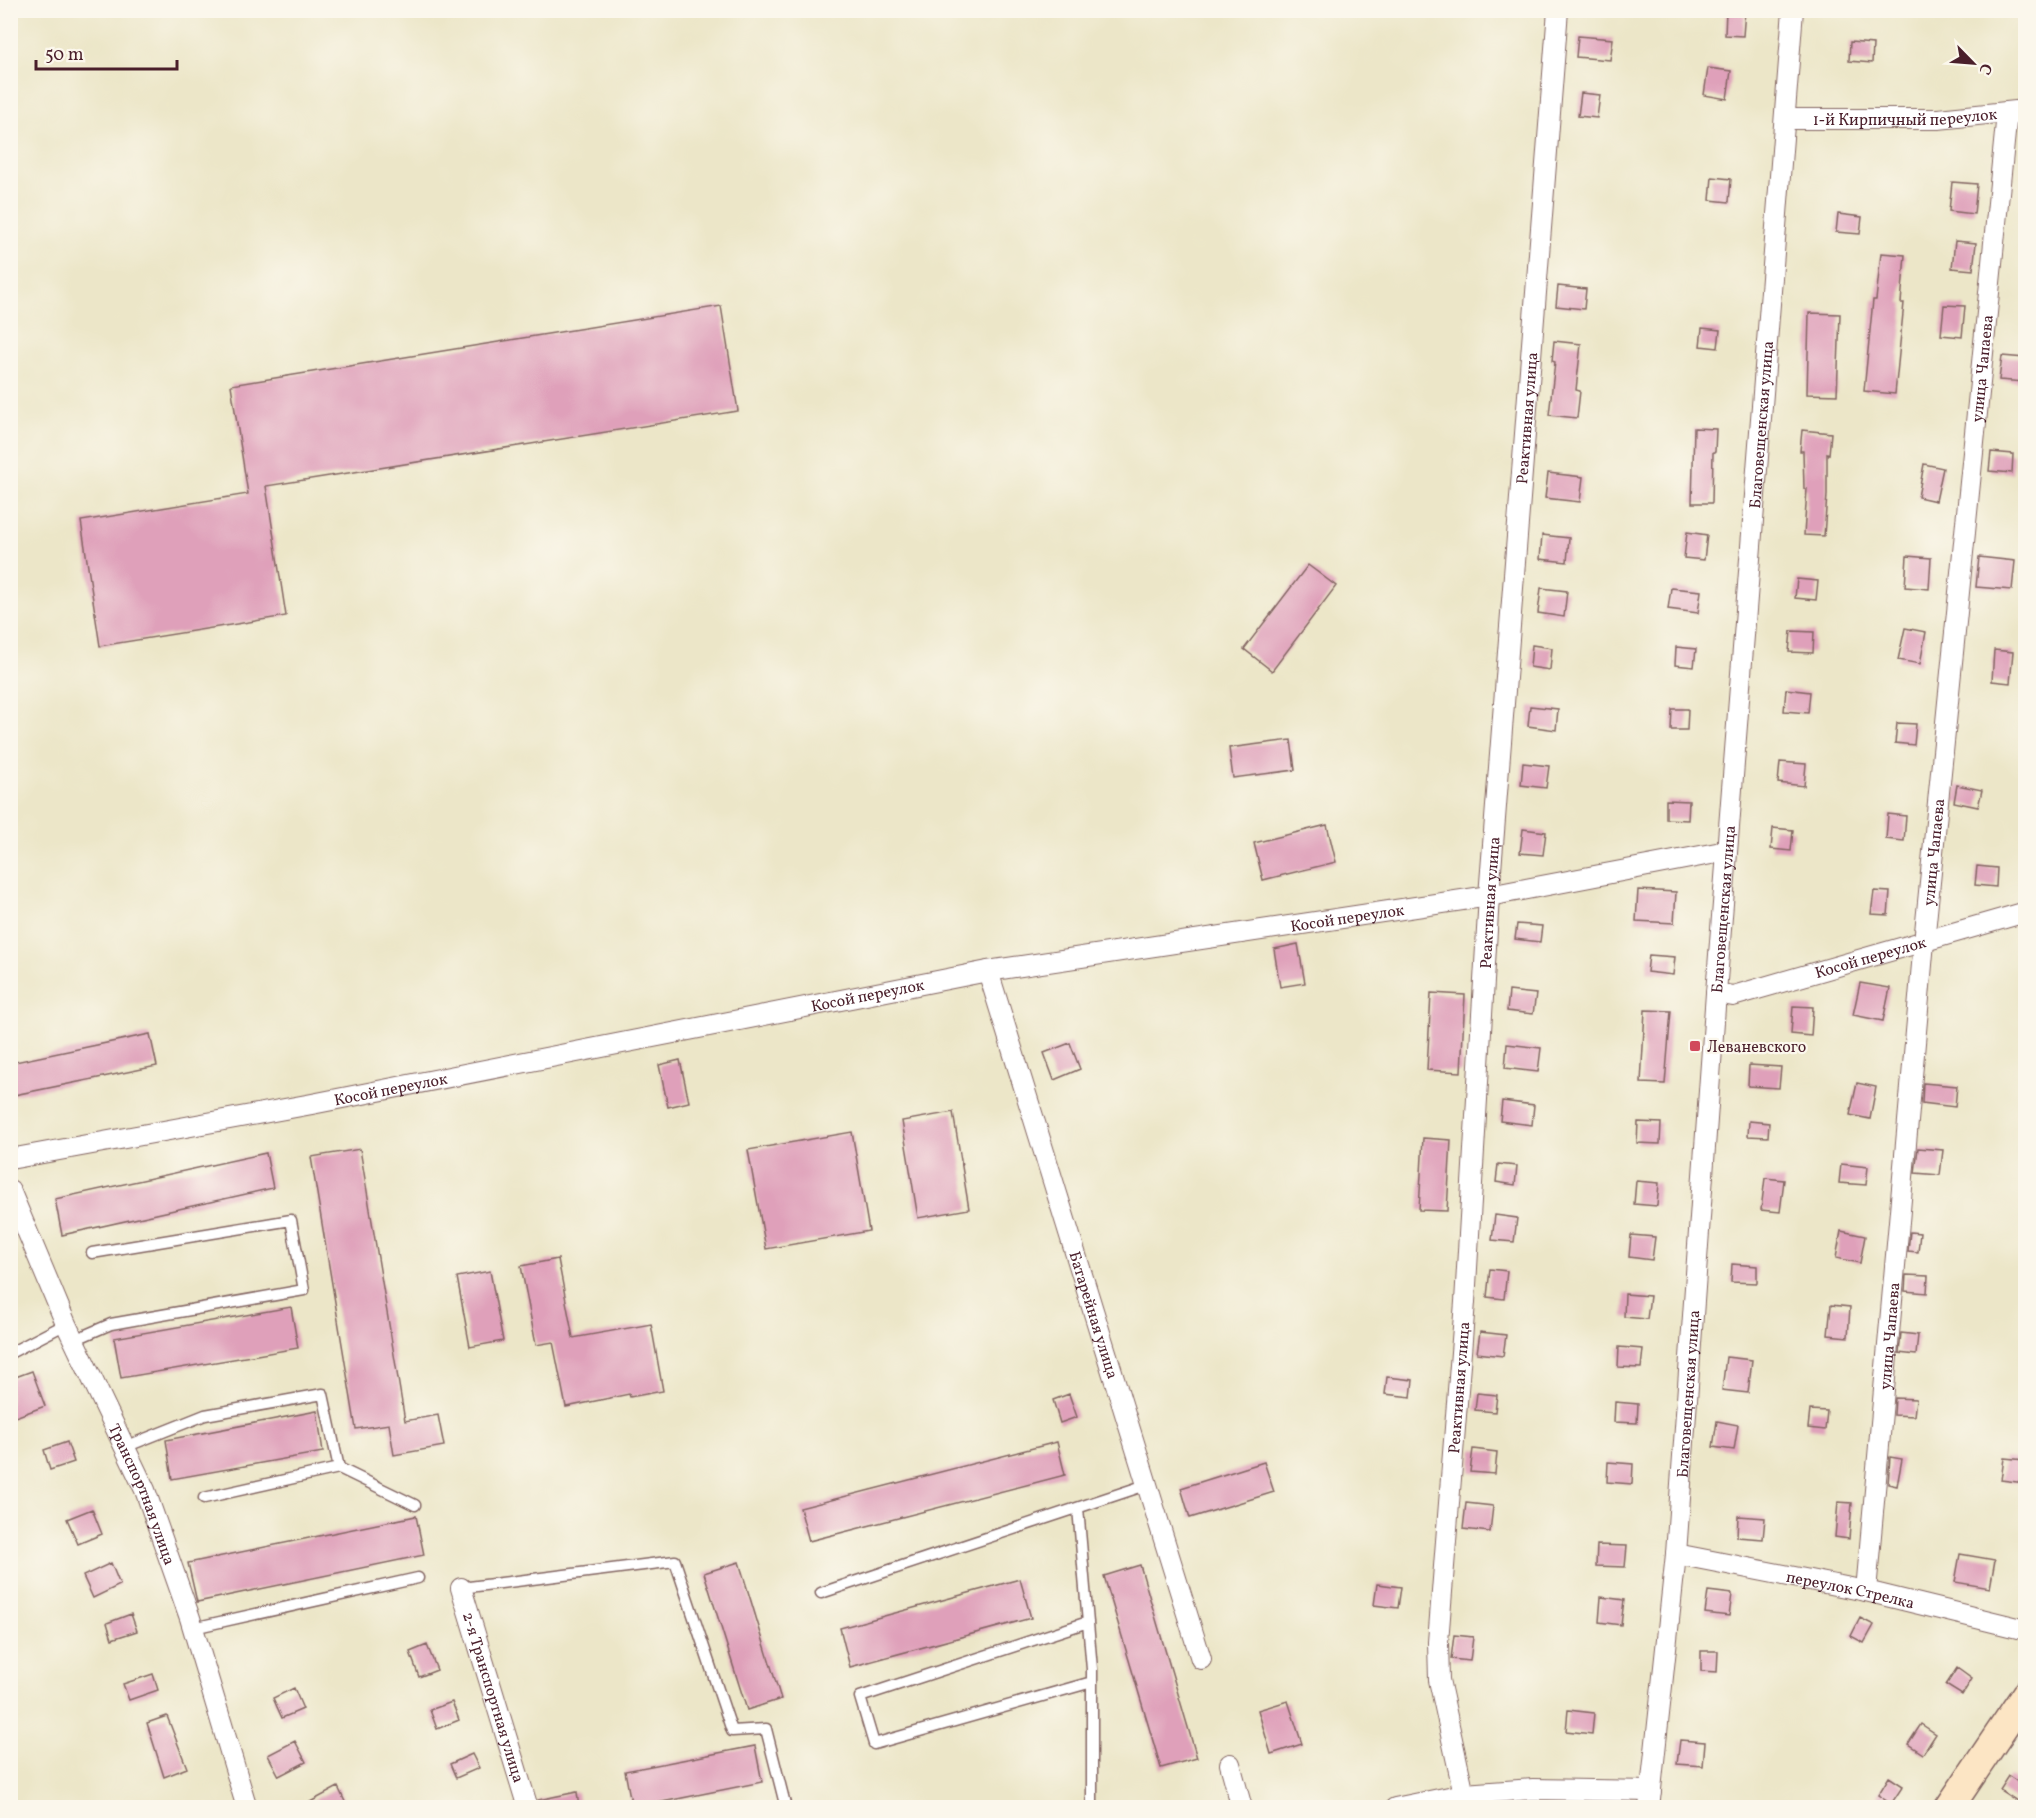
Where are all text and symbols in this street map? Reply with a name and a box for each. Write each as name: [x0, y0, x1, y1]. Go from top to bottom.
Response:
scale bar: [36, 33, 177, 71]
north arrow: [1943, 33, 2003, 93]
text: 50 m: [45, 43, 84, 68]
text: С: [1973, 59, 1997, 78]
street label: 1-й Кирпичный переулок: [1813, 104, 1999, 132]
street label: улица Чапаева: [1967, 314, 2000, 423]
street label: Благовещенская улица: [1745, 340, 1780, 509]
street label: Реактивная улица: [1512, 351, 1544, 485]
street label: улица Чапаева: [1919, 797, 1951, 907]
street label: Благовещенская улица: [1707, 825, 1742, 994]
street label: Реактивная улица: [1476, 836, 1507, 969]
street label: Косой переулок: [1289, 900, 1406, 939]
street label: Косой переулок: [1813, 932, 1929, 985]
street label: Косой переулок: [809, 975, 927, 1019]
place label: Леваневского: [1707, 1037, 1806, 1059]
marker: Леваневского: [1688, 1039, 1702, 1053]
street label: Косой переулок: [332, 1069, 450, 1112]
street label: Батарейная улица: [1062, 1249, 1123, 1382]
street label: улица Чапаева: [1875, 1281, 1907, 1391]
street label: Благовещенская улица: [1672, 1309, 1706, 1479]
street label: Реактивная улица: [1444, 1321, 1476, 1455]
street label: Транспортная улица: [102, 1421, 180, 1568]
street label: переулок Стрелка: [1784, 1567, 1916, 1615]
street label: 2-я Транспортная улица: [456, 1610, 529, 1786]

